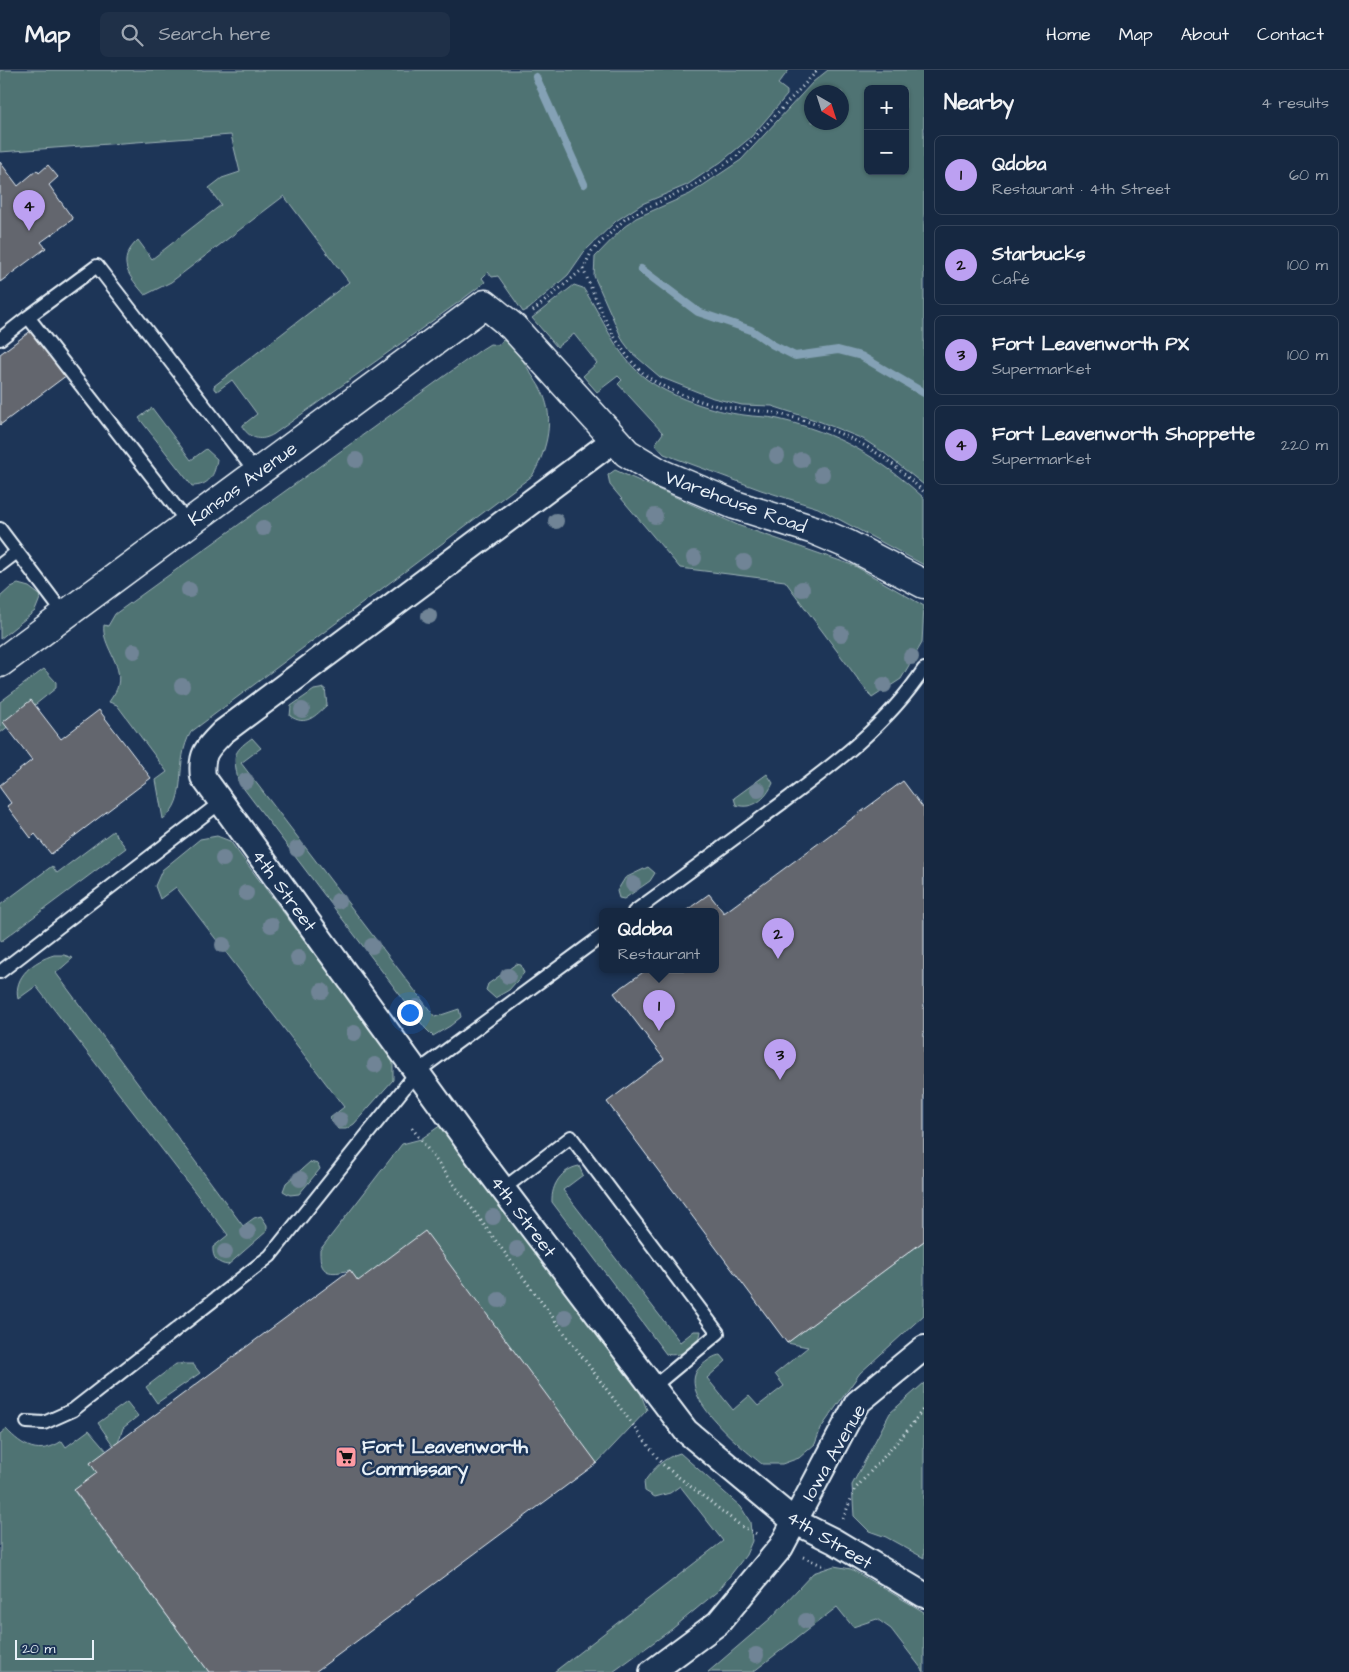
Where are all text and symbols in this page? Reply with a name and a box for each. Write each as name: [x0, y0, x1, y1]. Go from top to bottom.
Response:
search box: [100, 12, 450, 57]
text: Map: [25, 18, 70, 52]
icon: search: [118, 21, 146, 49]
text: Search here: [158, 21, 271, 48]
text: Home: [1046, 22, 1091, 47]
text: Map: [1119, 22, 1153, 47]
text: About: [1181, 22, 1229, 47]
text: Contact: [1257, 22, 1324, 47]
north arrow: [804, 85, 849, 130]
map controls: [864, 85, 909, 175]
button: +: [864, 85, 909, 130]
text: Nearby: [944, 88, 1014, 117]
text: 4 results: [1261, 92, 1329, 114]
button: −: [864, 130, 909, 175]
text: Qdoba: [992, 151, 1046, 178]
text: 1: [960, 164, 962, 186]
text: 60 m: [1289, 164, 1328, 186]
text: Restaurant · 4th Street: [992, 178, 1170, 200]
pin: 4: [13, 190, 45, 231]
text: Starbucks: [992, 241, 1086, 268]
text: 2: [956, 254, 966, 276]
text: 100 m: [1287, 254, 1328, 276]
text: Café: [992, 268, 1030, 290]
text: Fort Leavenworth PX: [992, 331, 1189, 358]
text: 3: [957, 344, 965, 366]
text: 100 m: [1287, 344, 1328, 366]
text: Supermarket: [992, 358, 1091, 380]
text: Fort Leavenworth Shoppette: [992, 421, 1255, 448]
text: 4: [956, 434, 966, 456]
text: 220 m: [1281, 434, 1328, 456]
street label: Kansas Avenue: [183, 435, 303, 533]
text: Supermarket: [992, 448, 1091, 470]
street label: Warehouse Road: [661, 464, 810, 541]
street label: 4th Street: [245, 844, 323, 938]
popup: [599, 908, 719, 973]
text: Qdoba: [618, 916, 672, 943]
pin: 2: [762, 918, 794, 959]
text: Restaurant: [618, 943, 700, 965]
pin: 1: [643, 990, 675, 1031]
your location: [397, 1000, 423, 1026]
pin: 3: [764, 1039, 796, 1080]
street label: 4th Street: [483, 1170, 563, 1264]
street label: Iowa Avenue: [796, 1399, 873, 1506]
place label: Fort Leavenworth Commissary: [362, 1434, 529, 1484]
supermarket icon: Fort Leavenworth Commissary: [334, 1445, 358, 1469]
street label: 4th Street: [781, 1504, 878, 1577]
scale bar: [15, 1637, 94, 1660]
text: 20 m: [22, 1639, 55, 1659]

